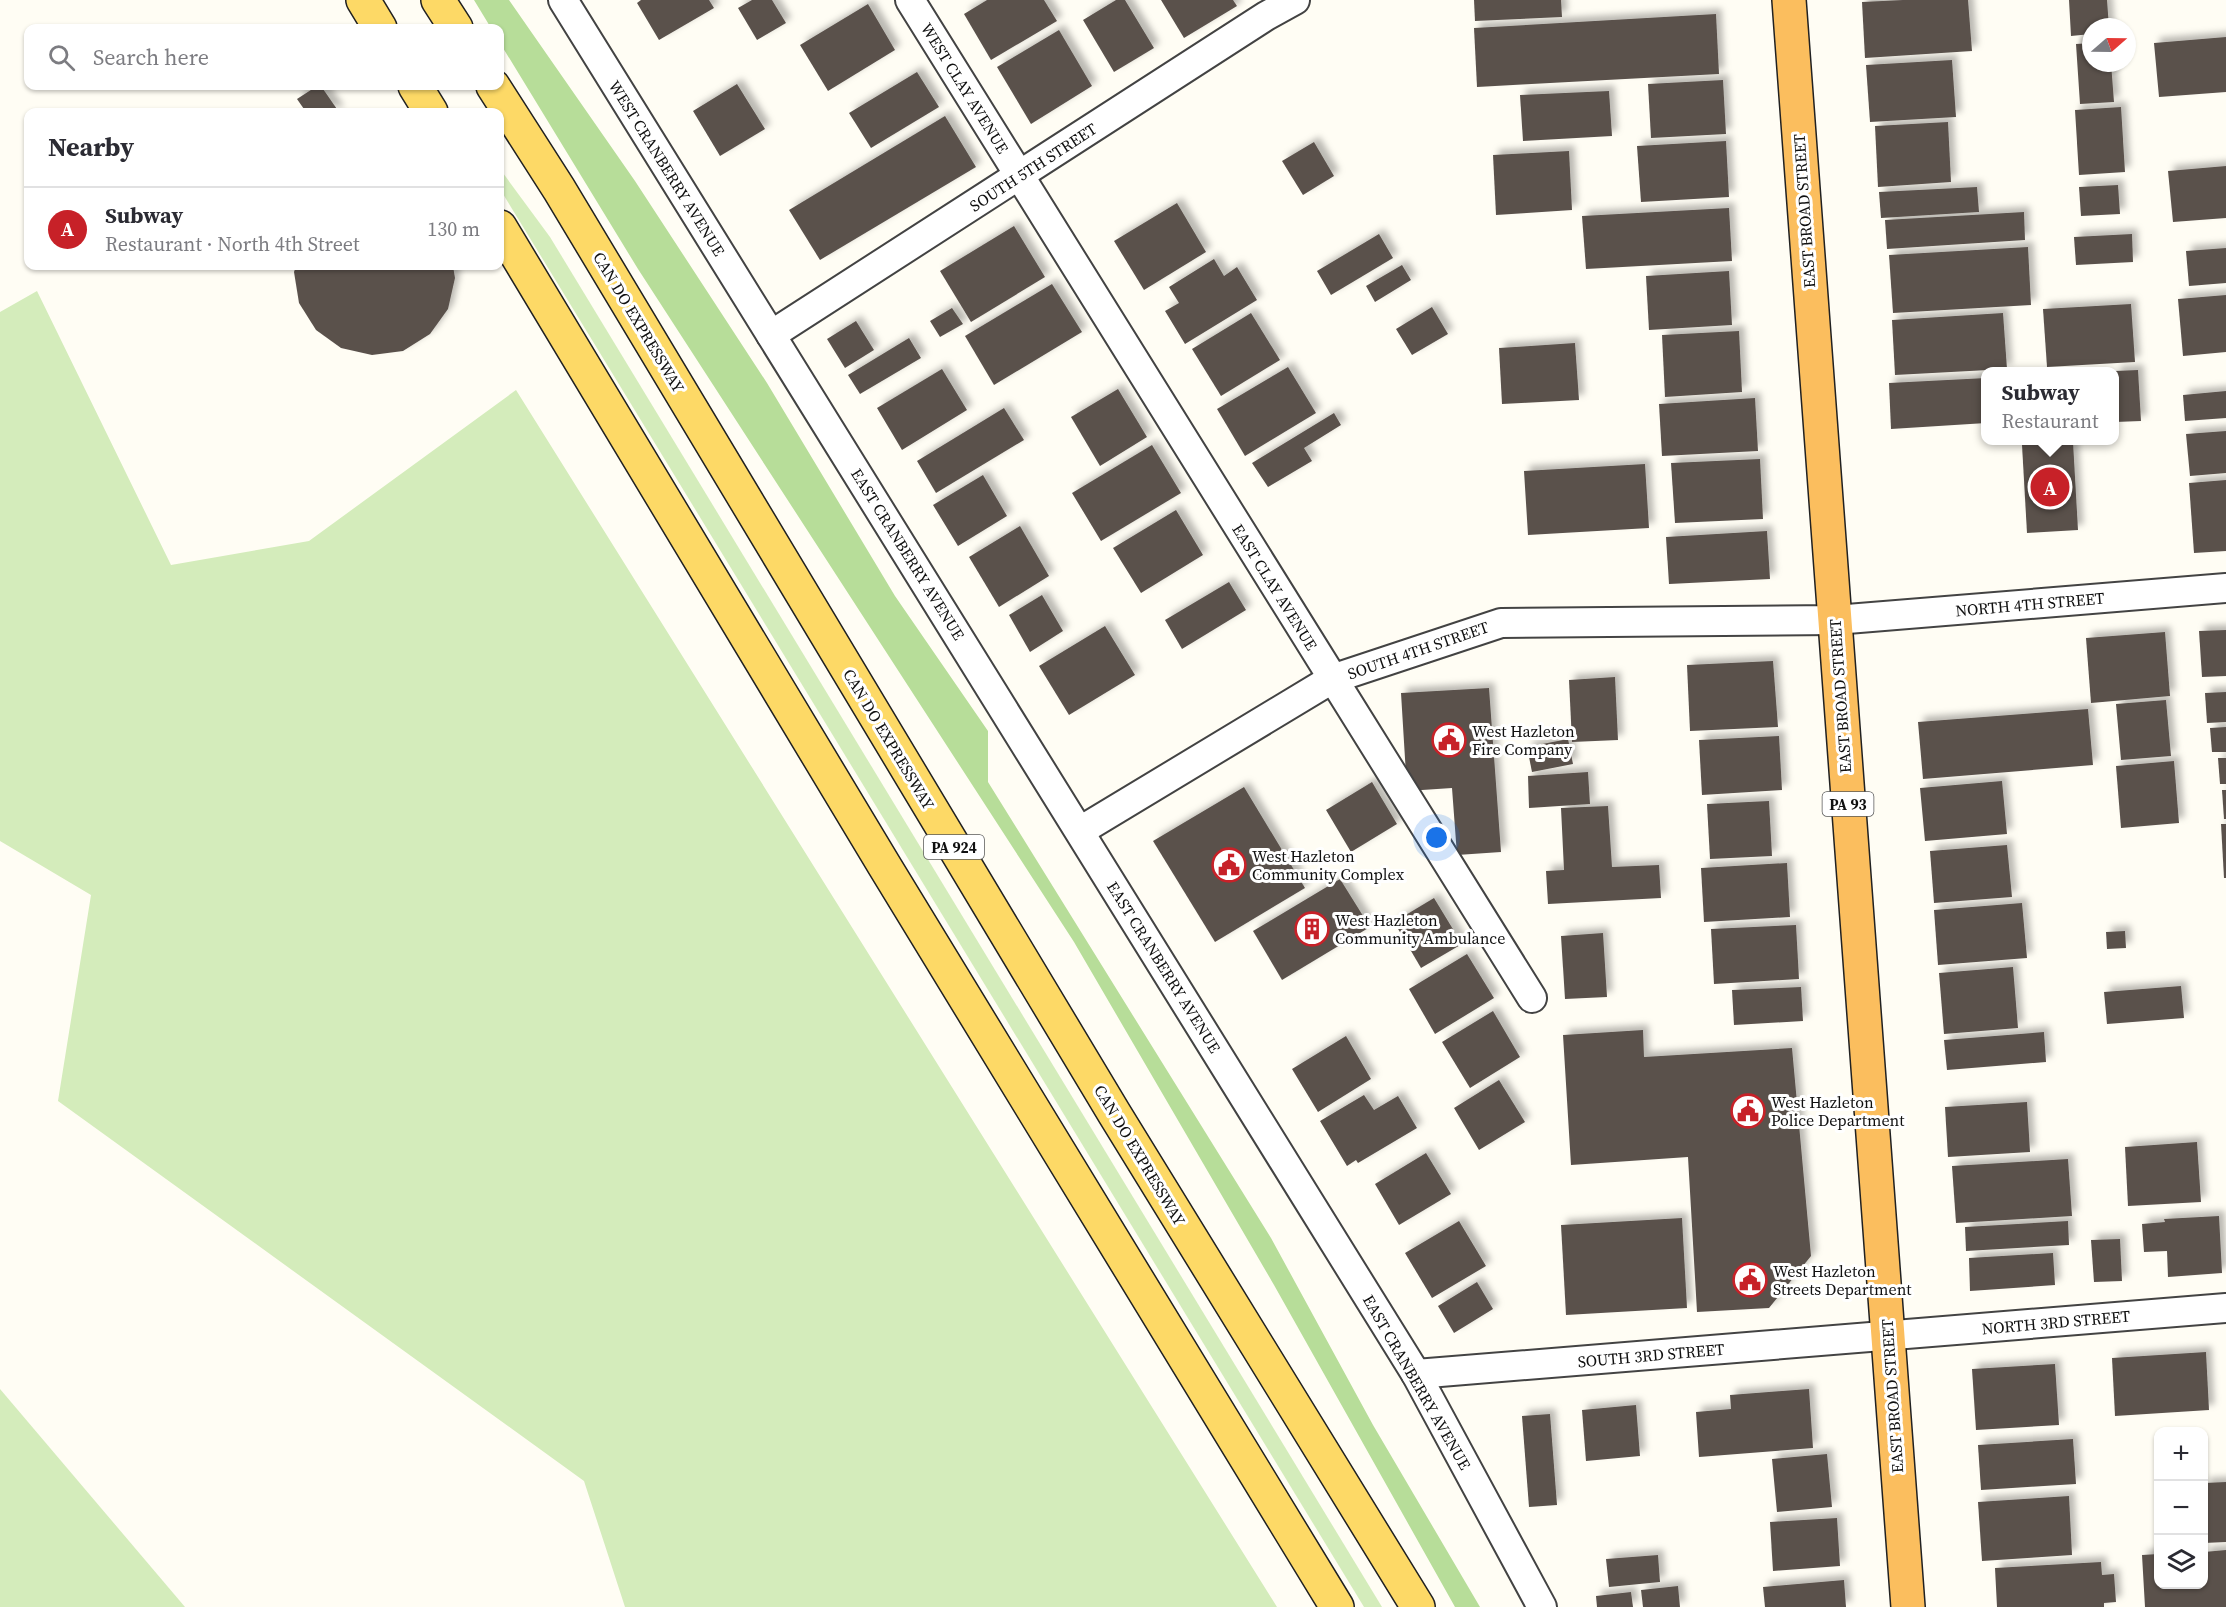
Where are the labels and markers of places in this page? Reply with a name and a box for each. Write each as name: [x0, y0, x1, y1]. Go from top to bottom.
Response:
pin: A: [2030, 464, 2070, 510]
place label: West Hazleton Fire Company: [1472, 720, 1575, 760]
public building icon: West Hazleton Fire Company: [1431, 722, 1467, 758]
place label: West Hazleton Community Complex: [1252, 845, 1405, 885]
public building icon: West Hazleton Community Complex: [1211, 847, 1247, 883]
place label: West Hazleton Community Ambulance: [1335, 909, 1505, 949]
building icon: West Hazleton Community Ambulance: [1294, 911, 1330, 947]
place label: West Hazleton Police Department: [1771, 1091, 1905, 1131]
public building icon: West Hazleton Police Department: [1730, 1093, 1766, 1129]
place label: West Hazleton Streets Department: [1773, 1260, 1912, 1300]
public building icon: West Hazleton Streets Department: [1732, 1262, 1768, 1298]

